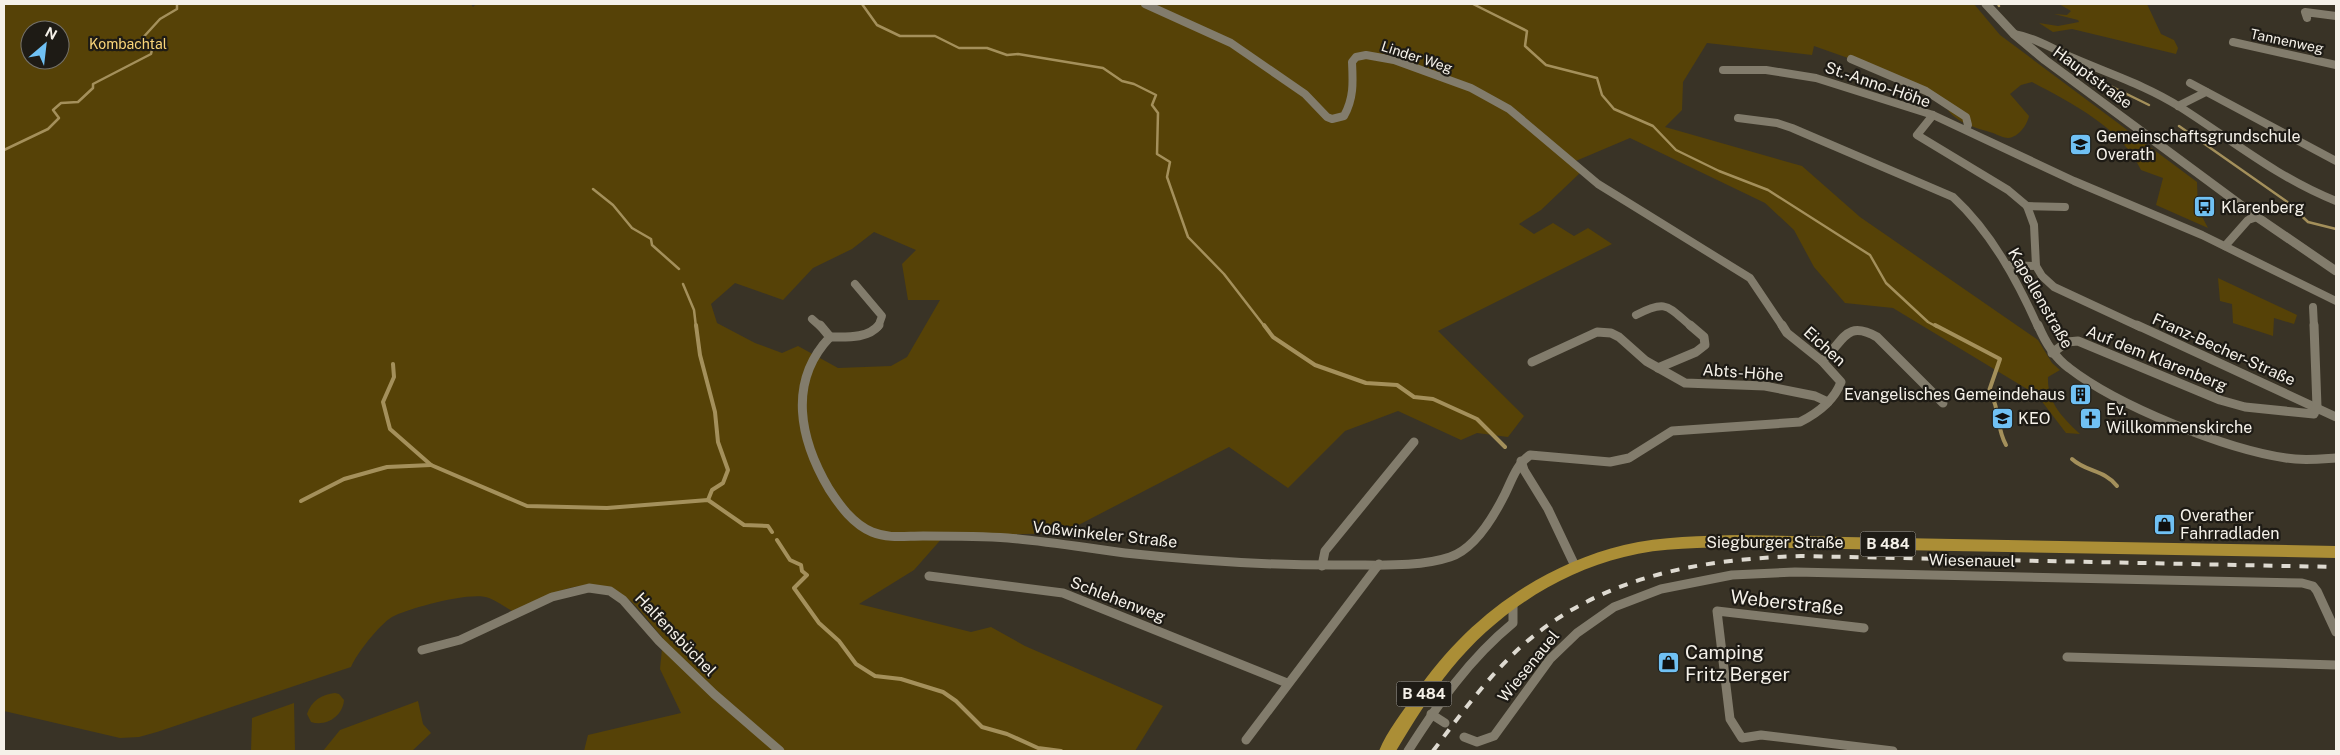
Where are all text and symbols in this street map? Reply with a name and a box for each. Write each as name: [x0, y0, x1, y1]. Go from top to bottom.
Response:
north arrow: [20, 20, 70, 70]
text: N: [43, 24, 60, 43]
street label: Tannenweg: [2249, 25, 2325, 57]
park label: Kombachtal: [89, 36, 167, 52]
street label: Linder Weg: [1379, 38, 1455, 76]
street label: Hauptstraße: [2049, 42, 2136, 112]
street label: St.-Anno-Höhe: [1823, 58, 1933, 111]
place label: Gemeinschaftsgrundschule Overath: [2096, 127, 2301, 164]
school or university icon: Gemeinschaftsgrundschule Overath: [2068, 133, 2092, 157]
bus stop icon: Klarenberg: [2193, 195, 2217, 219]
place label: Klarenberg: [2221, 198, 2305, 217]
street label: Kapellenstraße: [2004, 245, 2077, 352]
street label: Franz-Becher-Straße: [2149, 309, 2298, 390]
street label: Auf dem Klarenberg: [2084, 321, 2230, 395]
street label: Eichen: [1800, 323, 1850, 370]
street label: Abts-Höhe: [1702, 360, 1784, 385]
building icon: Evangelisches Gemeindehaus: [2069, 382, 2093, 406]
place label: Evangelisches Gemeindehaus: [1844, 385, 2065, 404]
place label: Ev. Willkommenskirche: [2106, 400, 2252, 437]
school or university icon: KEO: [1990, 406, 2014, 430]
church icon: Ev. Willkommenskirche: [2078, 406, 2102, 430]
place label: KEO: [2018, 409, 2051, 428]
place label: Overather Fahrradladen: [2180, 506, 2280, 543]
shop icon: Overather Fahrradladen: [2152, 512, 2176, 536]
street label: Voßwinkeler Straße: [1032, 517, 1178, 552]
road number: B 484: [1860, 532, 1916, 556]
street label: Siegburger Straße: [1706, 533, 1844, 552]
street label: Wiesenauel: [1929, 550, 2016, 571]
street label: Schlehenweg: [1067, 573, 1168, 626]
street label: Weberstraße: [1729, 585, 1845, 619]
street label: Halfensbüchel: [631, 589, 720, 680]
street label: Wiesenauel: [1494, 627, 1563, 706]
place label: Camping Fritz Berger: [1685, 641, 1790, 685]
shop icon: Camping Fritz Berger: [1657, 651, 1681, 675]
road number: B 484: [1396, 682, 1452, 706]

